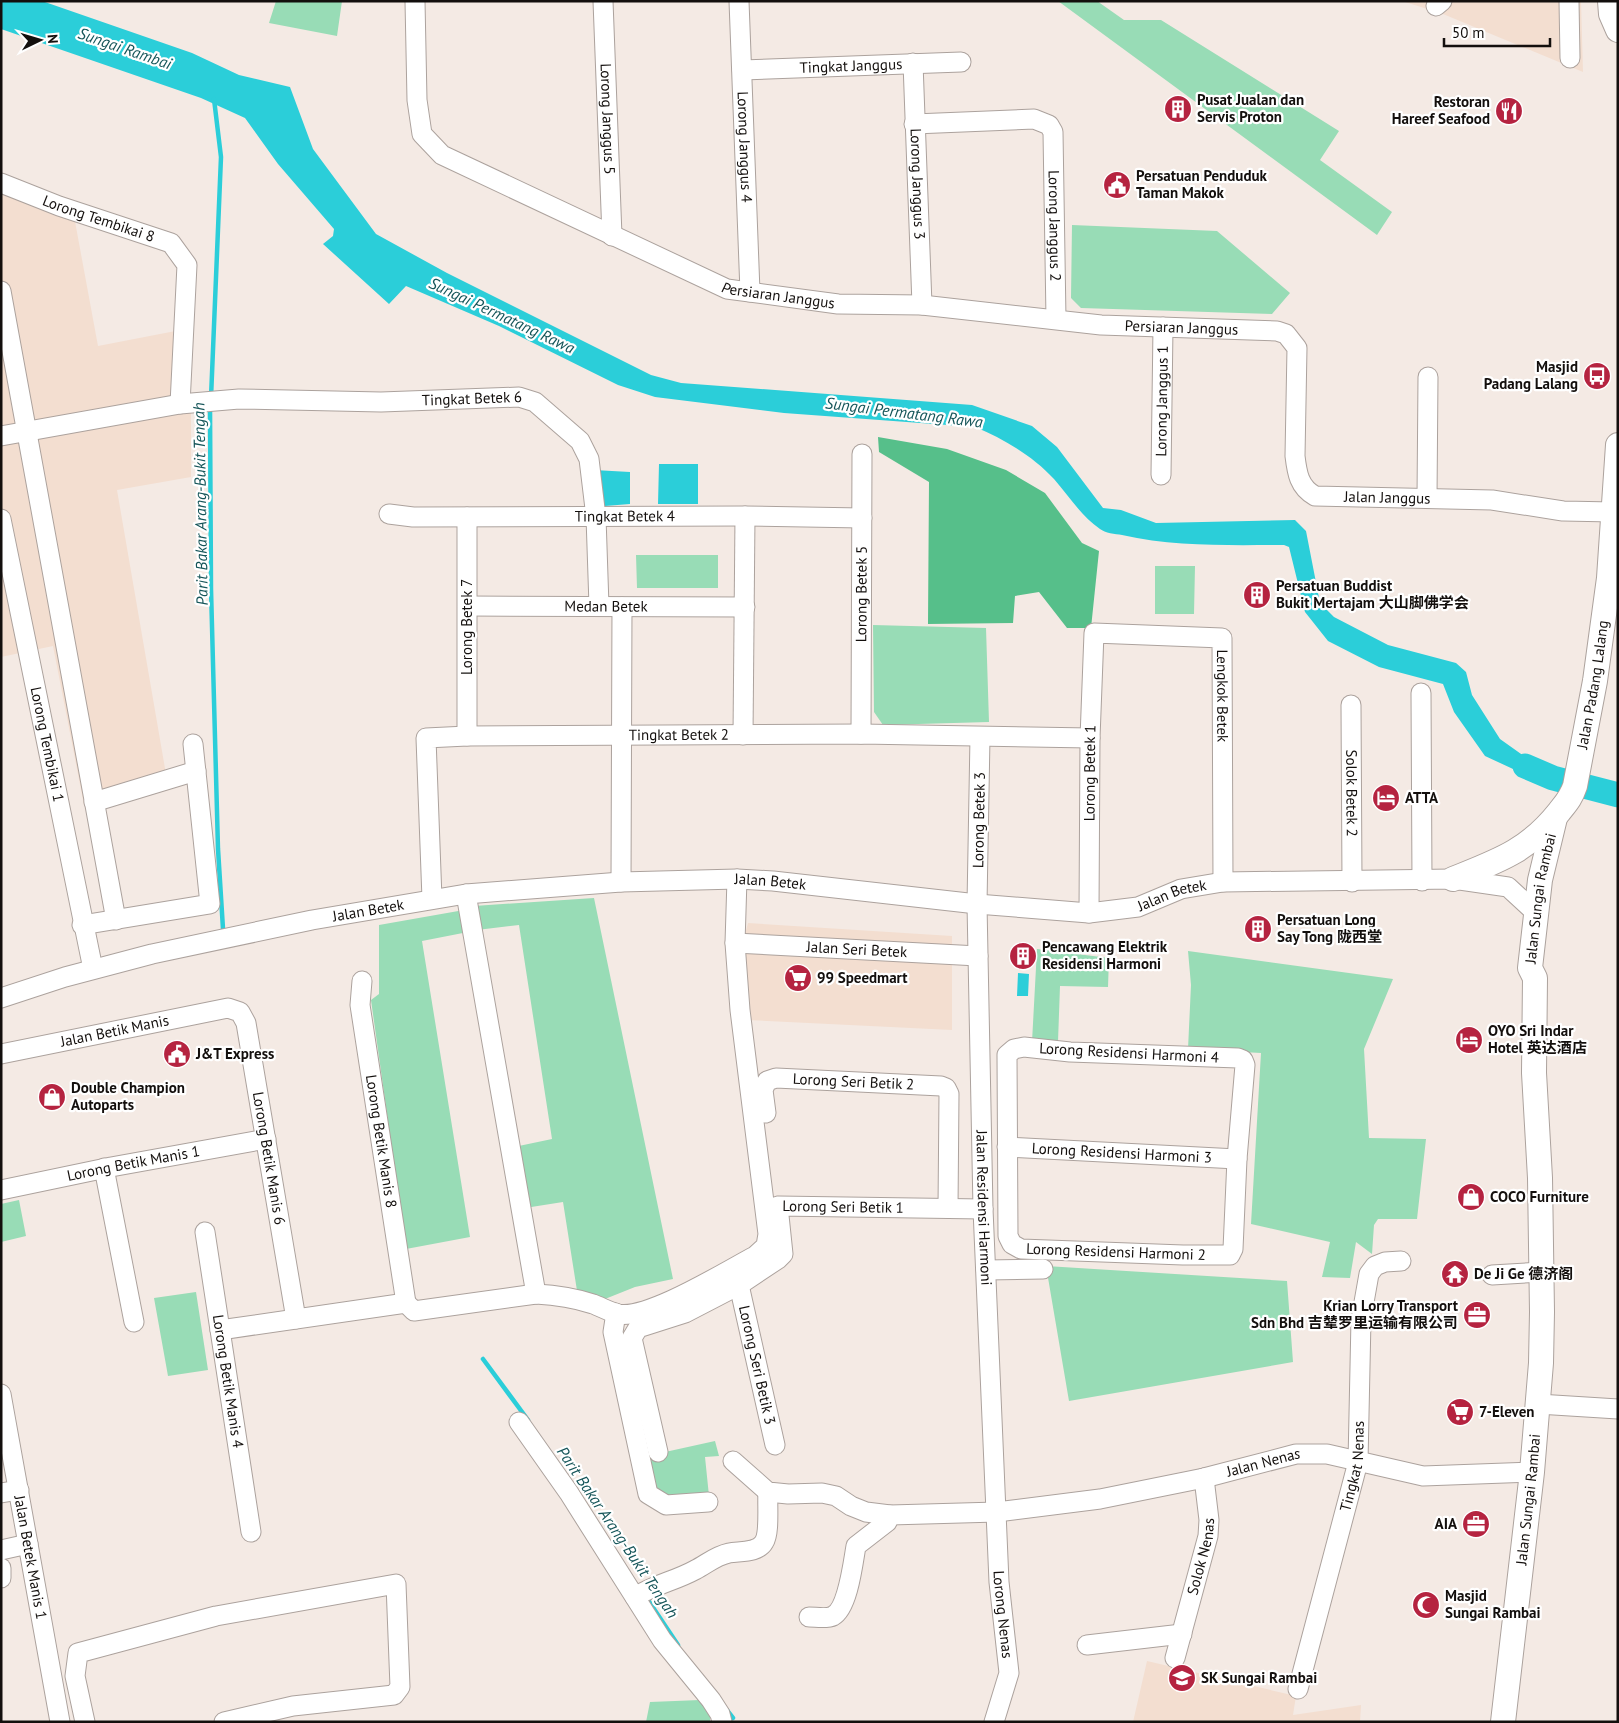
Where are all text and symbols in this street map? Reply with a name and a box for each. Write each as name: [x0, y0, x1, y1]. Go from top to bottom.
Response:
north arrow: [15, 15, 65, 65]
scale bar: [1444, 15, 1550, 47]
water label: Sungai Rambai: [76, 23, 175, 74]
text: 50 m: [1452, 23, 1485, 42]
text: N: [44, 33, 62, 44]
street label: Tingkat Janggus: [799, 54, 903, 77]
street label: Lorong Janggus 5: [596, 63, 620, 175]
place label: Pusat Jualan dan Servis Proton: [1197, 90, 1304, 126]
street label: Lorong Janggus 4: [733, 91, 757, 203]
place label: Restoran Hareef Seafood: [1392, 92, 1490, 128]
building icon: Pusat Jualan dan Servis Proton: [1163, 94, 1193, 124]
restaurant icon: Restoran Hareef Seafood: [1494, 96, 1524, 126]
street label: Lorong Janggus 3: [906, 128, 930, 240]
place label: Persatuan Penduduk Taman Makok: [1136, 166, 1268, 202]
street label: Lorong Janggus 2: [1045, 170, 1065, 281]
public building icon: Persatuan Penduduk Taman Makok: [1102, 170, 1132, 200]
street label: Lorong Tembikai 8: [40, 190, 157, 246]
water label: Sungai Permatang Rawa: [426, 272, 578, 358]
street label: Persiaran Janggus: [718, 278, 836, 312]
street label: Persiaran Janggus: [1124, 316, 1239, 339]
street label: Lorong Janggus 1: [1151, 345, 1172, 457]
place label: Masjid Padang Lalang: [1484, 357, 1578, 393]
bus stop icon: Masjid Padang Lalang: [1582, 361, 1612, 391]
street label: Tingkat Betek 6: [421, 387, 522, 410]
water label: Sungai Permatang Rawa: [824, 392, 984, 432]
water label: Parit Bakar Arang-Bukit Tengah: [188, 402, 212, 606]
street label: Jalan Janggus: [1343, 487, 1431, 508]
street label: Tingkat Betek 4: [575, 506, 675, 526]
street label: Lorong Betek 5: [851, 546, 871, 642]
place label: Persatuan Buddist Bukit Mertajam 大山脚佛学会: [1276, 576, 1469, 612]
street label: Lorong Betek 7: [457, 579, 476, 675]
building icon: Persatuan Buddist Bukit Mertajam 大山脚佛学会: [1242, 580, 1272, 610]
street label: Medan Betek: [564, 596, 649, 616]
street label: Jalan Padang Lalang: [1572, 619, 1612, 751]
street label: Lengkok Betek: [1213, 649, 1232, 743]
street label: Lorong Tembikai 1: [27, 685, 69, 804]
street label: Lorong Betek 1: [1080, 724, 1099, 821]
street label: Tingkat Betek 2: [629, 725, 729, 744]
street label: Solok Betek 2: [1342, 749, 1362, 837]
street label: Lorong Betek 3: [968, 772, 989, 868]
hotel icon: ATTA: [1371, 783, 1401, 813]
place label: ATTA: [1405, 788, 1439, 807]
street label: Jalan Sungai Rambai: [1520, 831, 1560, 965]
street label: Jalan Betek: [733, 869, 808, 894]
street label: Jalan Betek: [1134, 875, 1209, 916]
street label: Jalan Betek: [330, 895, 406, 926]
place label: Persatuan Long Say Tong 陇西堂: [1277, 910, 1382, 946]
building icon: Persatuan Long Say Tong 陇西堂: [1243, 914, 1273, 944]
street label: Jalan Seri Betek: [805, 937, 908, 961]
place label: Pencawang Elektrik Residensi Harmoni: [1042, 937, 1168, 973]
building icon: Pencawang Elektrik Residensi Harmoni: [1008, 941, 1038, 971]
supermarket icon: 99 Speedmart: [783, 963, 813, 993]
place label: 99 Speedmart: [817, 968, 908, 987]
street label: Jalan Betik Manis: [58, 1010, 170, 1051]
place label: OYO Sri Indar Hotel 英达酒店: [1488, 1021, 1587, 1057]
hotel icon: OYO Sri Indar Hotel 英达酒店: [1454, 1025, 1484, 1055]
street label: Lorong Residensi Harmoni 4: [1039, 1038, 1219, 1067]
public building icon: J&T Express: [162, 1039, 192, 1069]
place label: J&T Express: [195, 1044, 274, 1063]
street label: Lorong Seri Betik 2: [792, 1069, 915, 1094]
street label: Lorong Betik Manis 8: [362, 1073, 401, 1209]
place label: Double Champion Autoparts: [71, 1078, 185, 1114]
shop icon: Double Champion Autoparts: [37, 1082, 67, 1112]
street label: Lorong Betik Manis 6: [249, 1090, 290, 1226]
street label: Jalan Residensi Harmoni: [972, 1129, 996, 1286]
street label: Lorong Residensi Harmoni 3: [1031, 1138, 1212, 1167]
street label: Lorong Betik Manis 1: [65, 1141, 201, 1185]
shop icon: COCO Furniture: [1456, 1182, 1486, 1212]
place label: COCO Furniture: [1490, 1187, 1589, 1206]
street label: Lorong Seri Betik 1: [782, 1196, 904, 1217]
street label: Lorong Residensi Harmoni 2: [1026, 1239, 1206, 1264]
temple icon: De Ji Ge 德济阁: [1440, 1259, 1470, 1289]
place label: De Ji Ge 德济阁: [1474, 1264, 1573, 1283]
place label: Krian Lorry Transport Sdn Bhd 吉辇罗里运输有限公司: [1251, 1296, 1459, 1332]
office icon: Krian Lorry Transport Sdn Bhd 吉辇罗里运输有限公司: [1462, 1300, 1492, 1330]
street label: Lorong Seri Betik 3: [735, 1303, 780, 1426]
street label: Lorong Betik Manis 4: [209, 1313, 248, 1449]
supermarket icon: 7-Eleven: [1445, 1397, 1475, 1427]
place label: 7-Eleven: [1479, 1402, 1534, 1421]
street label: Tingkat Nenas: [1335, 1421, 1368, 1513]
street label: Jalan Sungai Rambai: [1511, 1433, 1544, 1567]
water label: Parit Bakar Arang-Bukit Tengah: [553, 1442, 683, 1622]
street label: Jalan Nenas: [1223, 1444, 1300, 1481]
street label: Jalan Betek Manis 1: [10, 1493, 51, 1621]
office icon: AIA: [1461, 1509, 1491, 1539]
place label: AIA: [1435, 1514, 1458, 1533]
street label: Solok Nenas: [1182, 1517, 1218, 1597]
street label: Lorong Nenas: [990, 1570, 1017, 1659]
place label: Masjid Sungai Rambai: [1445, 1586, 1541, 1622]
mosque icon: Masjid Sungai Rambai: [1411, 1590, 1441, 1620]
school or university icon: SK Sungai Rambai: [1167, 1663, 1197, 1693]
place label: SK Sungai Rambai: [1201, 1668, 1317, 1687]

